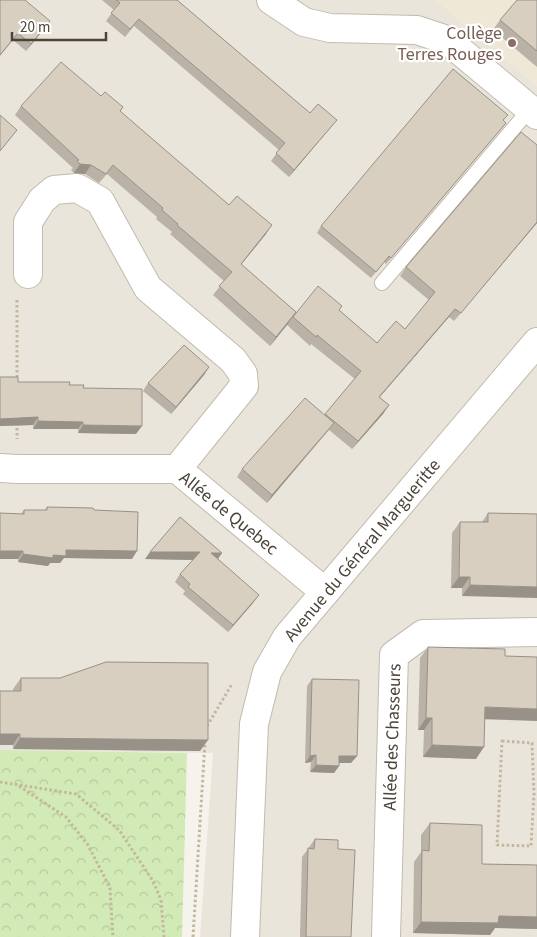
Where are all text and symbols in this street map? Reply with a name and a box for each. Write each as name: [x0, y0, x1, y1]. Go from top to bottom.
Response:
scale bar: [12, 10, 106, 42]
text: 20 m: [20, 17, 50, 38]
place label: Collège Terres Rouges: [397, 21, 502, 67]
marker: Collège Terres Rouges: [506, 37, 518, 49]
street label: Avenue du Général Margueritte: [278, 454, 446, 647]
street label: Allée de Quebec: [174, 466, 283, 561]
street label: Allée des Chasseurs: [377, 663, 408, 811]

